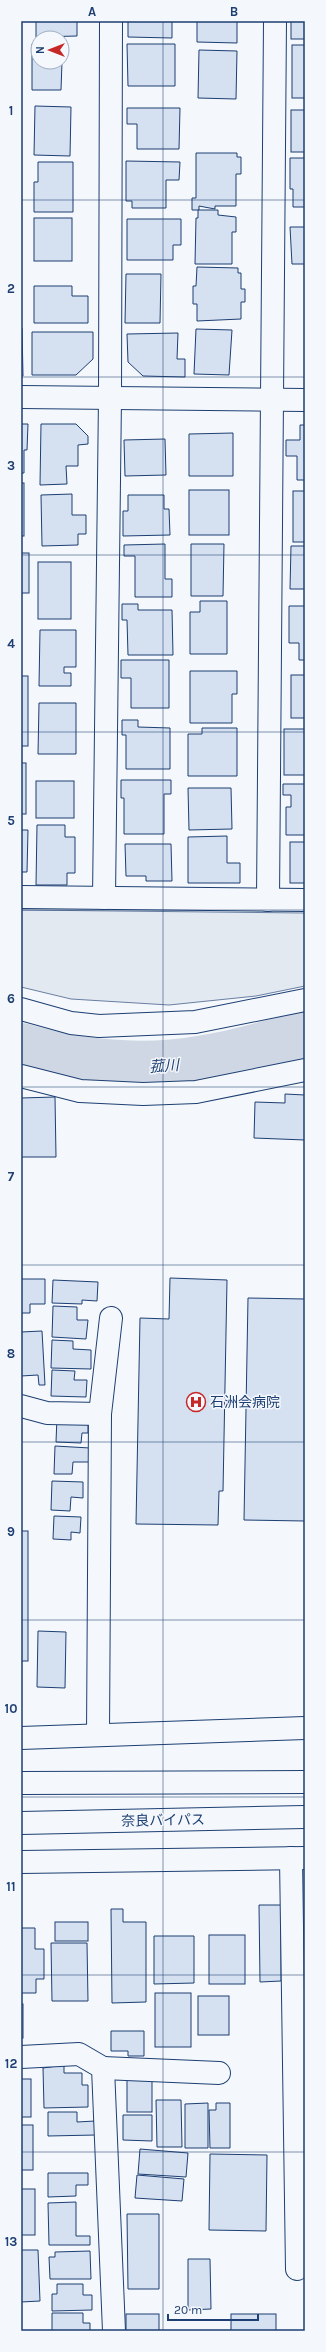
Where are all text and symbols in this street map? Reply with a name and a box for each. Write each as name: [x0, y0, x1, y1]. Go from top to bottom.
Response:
text: A: [88, 4, 96, 19]
text: B: [230, 4, 238, 19]
north arrow: [30, 30, 70, 70]
text: N: [34, 46, 47, 54]
text: 1: [9, 103, 13, 118]
text: 2: [7, 281, 15, 296]
text: 3: [7, 458, 15, 473]
text: 4: [7, 636, 15, 651]
text: 5: [7, 813, 15, 828]
text: 6: [7, 991, 15, 1006]
water label: 菰川: [148, 1056, 182, 1076]
text: 7: [8, 1169, 15, 1184]
text: 8: [7, 1346, 15, 1361]
hospital icon: 石洲会病院: [185, 1391, 207, 1413]
place label: 石洲会病院: [210, 1394, 280, 1411]
text: 9: [7, 1524, 15, 1539]
text: 10: [5, 1701, 17, 1716]
street label: 奈良バイパス: [121, 1811, 205, 1830]
text: 11: [6, 1879, 16, 1894]
text: 12: [5, 2056, 17, 2071]
text: 13: [5, 2234, 17, 2249]
scale bar: [168, 2296, 258, 2322]
text: 20 m: [174, 2303, 202, 2317]

